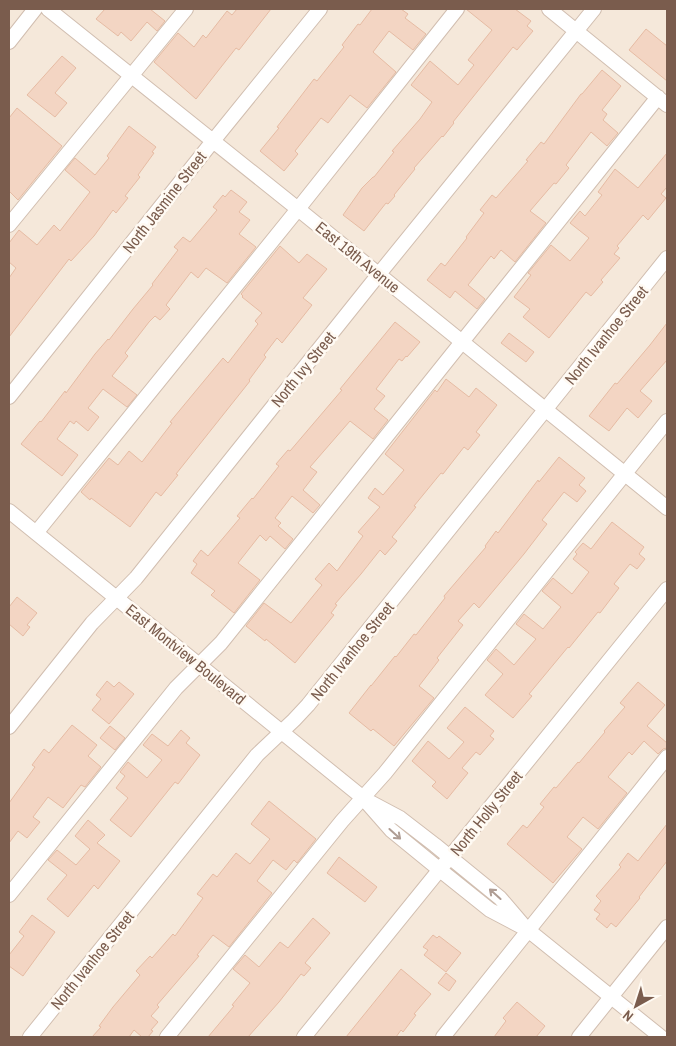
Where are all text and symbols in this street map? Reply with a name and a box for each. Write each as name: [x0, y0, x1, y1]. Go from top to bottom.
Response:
street label: North Jasmine Street: [117, 146, 211, 258]
street label: East 19th Avenue: [311, 216, 405, 298]
street label: North Ivanhoe Street: [559, 281, 653, 389]
street label: North Ivy Street: [266, 326, 340, 411]
street label: North Ivanhoe Street: [305, 597, 399, 705]
street label: East Montview Boulevard: [121, 599, 251, 709]
street label: North Holly Street: [445, 766, 527, 860]
one-way arrow: [389, 828, 402, 839]
one-way arrow: [489, 888, 502, 900]
street label: North Ivanhoe Street: [45, 906, 139, 1014]
north arrow: [611, 981, 661, 1031]
text: N: [619, 1006, 637, 1026]

